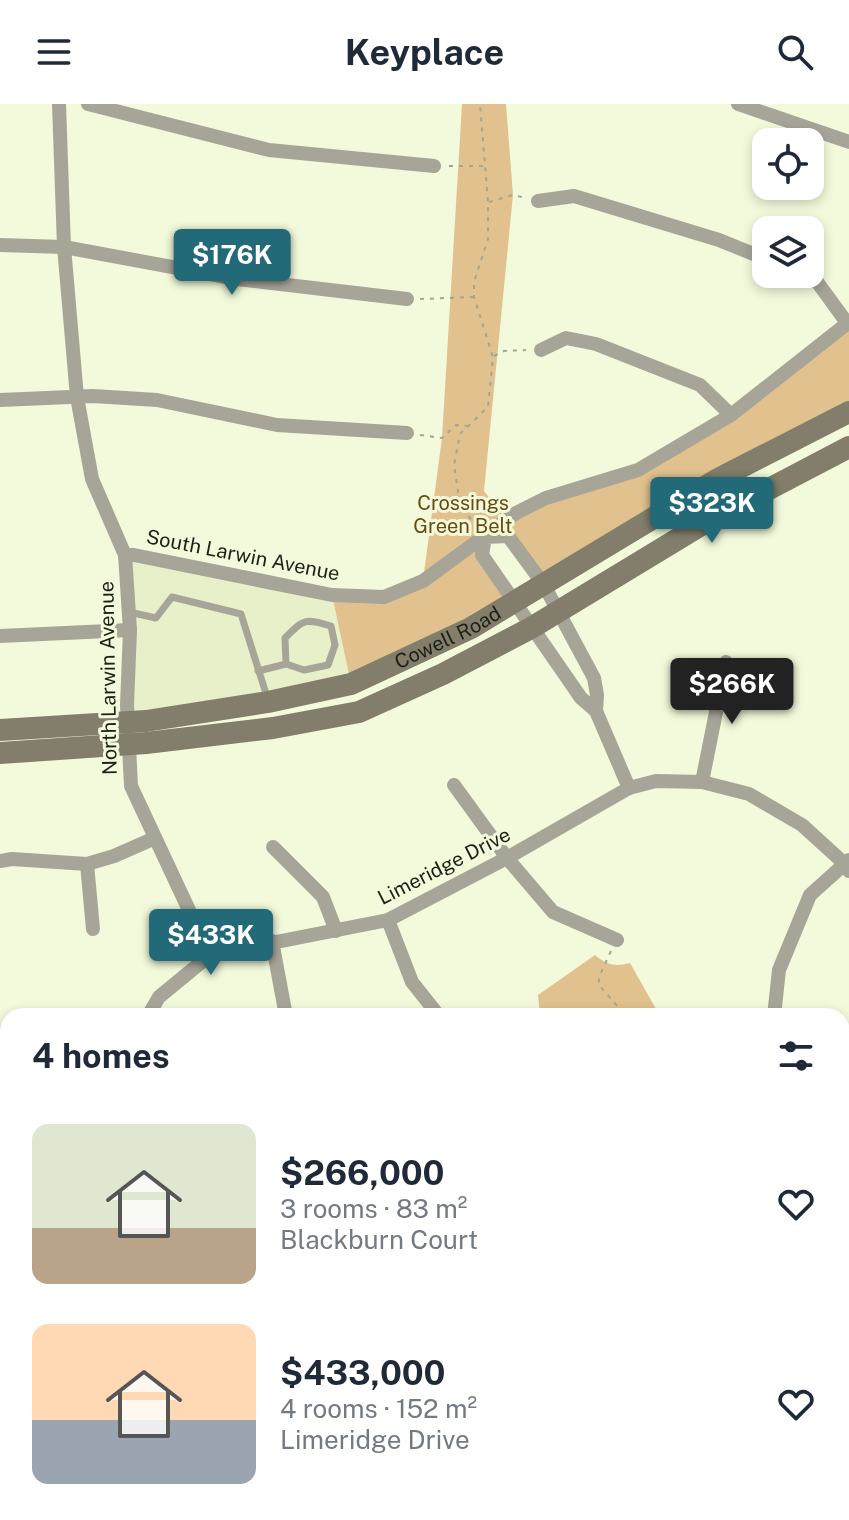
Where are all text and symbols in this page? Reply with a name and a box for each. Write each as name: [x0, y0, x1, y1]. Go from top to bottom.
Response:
icon: menu: [32, 30, 76, 74]
icon: search: [773, 30, 817, 74]
text: Keyplace: [345, 31, 504, 73]
map controls: [752, 128, 824, 288]
button: locate: [752, 128, 824, 200]
button: layers: [752, 216, 824, 288]
pin: $176K: [176, 229, 288, 297]
text: $176K: [192, 239, 272, 270]
pin: $323K: [656, 477, 768, 545]
text: $323K: [668, 487, 756, 518]
park label: Crossings Green Belt: [413, 491, 513, 538]
street label: South Larwin Avenue: [144, 524, 342, 586]
street label: North Larwin Avenue: [94, 581, 122, 775]
street label: Cowell Road: [391, 601, 505, 674]
pin: $266K: [676, 658, 788, 726]
text: $266K: [688, 668, 776, 699]
street label: Limeridge Drive: [374, 822, 514, 910]
pin: $433K: [155, 909, 267, 977]
text: $433K: [167, 919, 255, 950]
icon: filters: [774, 1034, 818, 1078]
text: 4 homes: [32, 1036, 170, 1076]
text: $266,000: [280, 1153, 444, 1193]
icon: home: [96, 1156, 192, 1252]
icon: heart: [774, 1182, 818, 1226]
text: 3 rooms · 83 m²: [280, 1193, 467, 1224]
text: Blackburn Court: [280, 1224, 478, 1255]
text: $433,000: [280, 1353, 446, 1393]
icon: home: [96, 1356, 192, 1452]
icon: heart: [774, 1382, 818, 1426]
text: 4 rooms · 152 m²: [280, 1393, 477, 1424]
text: Limeridge Drive: [280, 1424, 470, 1455]

